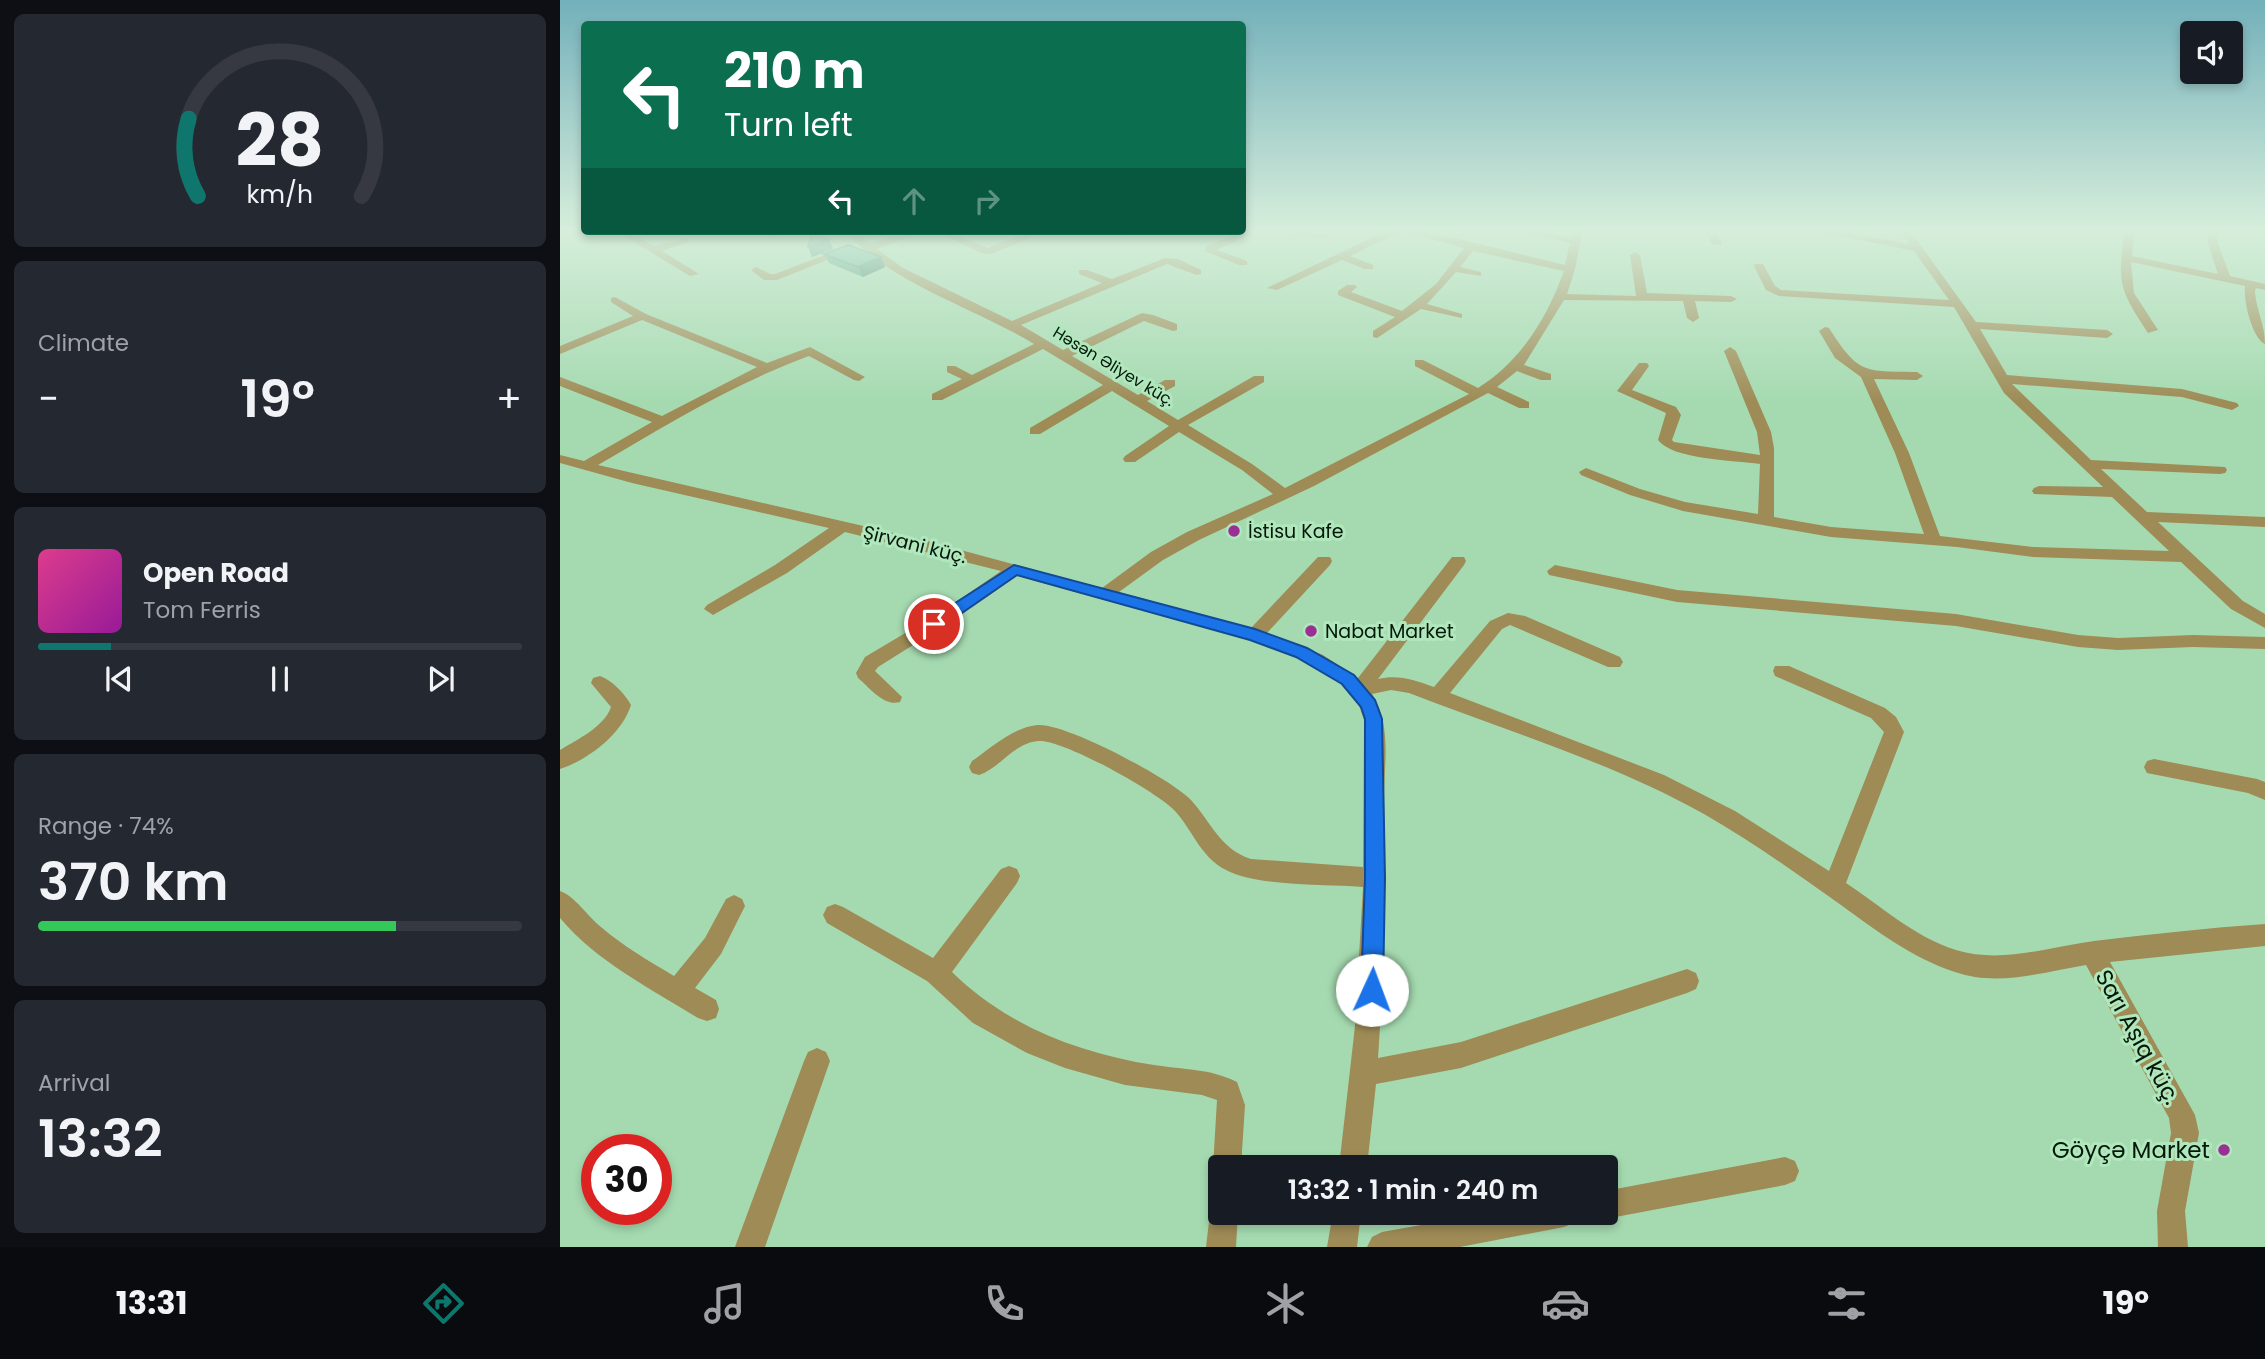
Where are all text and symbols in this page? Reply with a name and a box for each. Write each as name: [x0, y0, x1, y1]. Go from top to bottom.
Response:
map controls: [2180, 21, 2243, 84]
button: sound: [2180, 21, 2243, 84]
text: 210 m: [724, 37, 865, 105]
icon: left: [609, 49, 700, 140]
text: 28: [236, 91, 324, 192]
text: Turn left: [724, 102, 853, 147]
text: km/h: [247, 177, 313, 212]
icon: left: [822, 182, 860, 220]
icon: ahead: [895, 182, 933, 220]
icon: right: [968, 182, 1006, 220]
street label: Həsən Əliyev küç.: [1049, 321, 1179, 412]
text: Climate: [38, 327, 129, 359]
text: 19°: [240, 362, 315, 435]
text: −: [38, 372, 59, 425]
text: +: [496, 372, 522, 425]
place label: İstisu Kafe: [1248, 518, 1344, 545]
street label: Şirvani küç.: [860, 519, 969, 570]
marker: İstisu Kafe: [1226, 523, 1242, 539]
text: Open Road: [143, 555, 289, 591]
text: Tom Ferris: [143, 594, 261, 626]
pin: [904, 594, 964, 654]
icon: arrive: [915, 605, 953, 643]
place label: Nabat Market: [1325, 618, 1454, 645]
marker: Nabat Market: [1303, 623, 1319, 639]
icon: previous: [100, 660, 138, 698]
icon: pause: [261, 660, 299, 698]
icon: next: [422, 660, 460, 698]
text: Range · 74%: [38, 810, 174, 842]
text: 370 km: [38, 845, 228, 918]
position arrow: [1335, 953, 1409, 1027]
street label: Sarı Aşıq küç.: [2088, 964, 2188, 1110]
text: Arrival: [38, 1067, 110, 1099]
text: 13:32: [38, 1102, 163, 1175]
speed limit sign: 30: [581, 1134, 672, 1225]
place label: Göyçə Market: [2052, 1134, 2210, 1166]
marker: Göyçə Market: [2216, 1142, 2232, 1158]
text: 13:32 · 1 min · 240 m: [1288, 1172, 1538, 1208]
icon: directions: [419, 1279, 468, 1328]
icon: music: [700, 1279, 749, 1328]
icon: phone: [980, 1279, 1029, 1328]
icon: climate: [1261, 1279, 1310, 1328]
icon: car: [1541, 1279, 1590, 1328]
icon: filters: [1822, 1279, 1871, 1328]
text: 13:31: [116, 1280, 188, 1325]
text: 19°: [2103, 1280, 2149, 1325]

